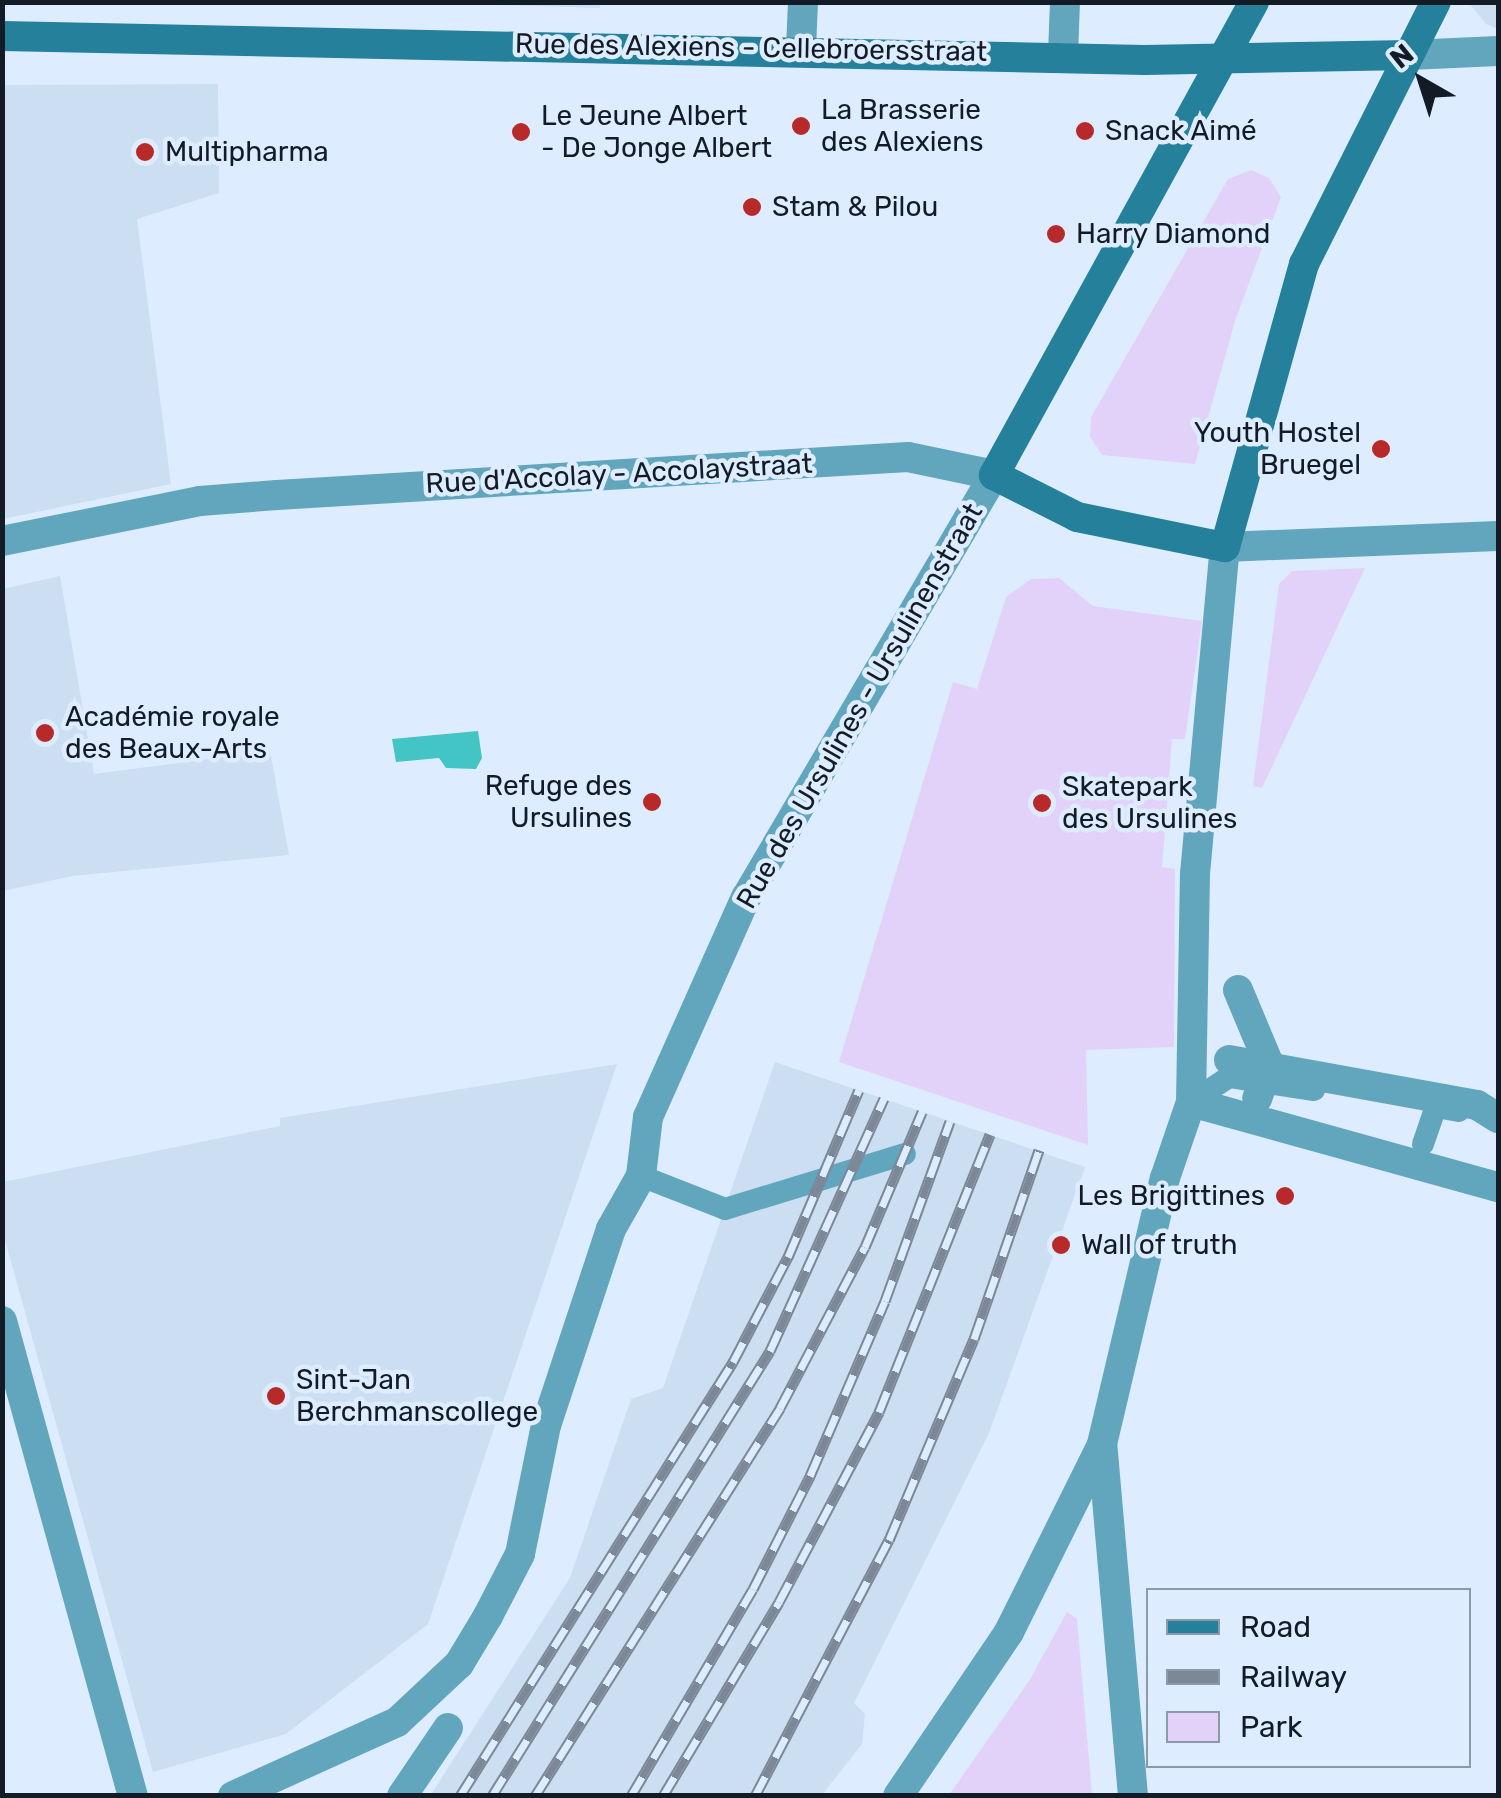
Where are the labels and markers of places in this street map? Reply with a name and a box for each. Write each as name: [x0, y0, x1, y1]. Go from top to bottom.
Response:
place label: La Brasserie des Alexiens: [821, 93, 984, 159]
place label: Le Jeune Albert - De Jonge Albert: [541, 99, 773, 165]
place label: Snack Aimé: [1105, 114, 1258, 148]
marker: La Brasserie des Alexiens: [790, 115, 812, 137]
marker: Snack Aimé: [1074, 120, 1096, 142]
marker: Le Jeune Albert - De Jonge Albert: [510, 121, 532, 143]
place label: Multipharma: [165, 135, 329, 169]
marker: Multipharma: [134, 141, 156, 163]
place label: Stam & Pilou: [772, 190, 938, 224]
marker: Stam & Pilou: [741, 196, 763, 218]
place label: Harry Diamond: [1076, 217, 1271, 251]
marker: Harry Diamond: [1045, 223, 1067, 245]
place label: Youth Hostel Bruegel: [1194, 416, 1361, 482]
marker: Youth Hostel Bruegel: [1370, 438, 1392, 460]
place label: Académie royale des Beaux-Arts: [65, 700, 280, 766]
marker: Académie royale des Beaux-Arts: [34, 722, 56, 744]
place label: Refuge des Ursulines: [485, 769, 632, 835]
place label: Skatepark des Ursulines: [1062, 770, 1237, 836]
marker: Refuge des Ursulines: [641, 791, 663, 813]
marker: Skatepark des Ursulines: [1031, 792, 1053, 814]
place label: Les Brigittines: [1077, 1179, 1265, 1213]
marker: Les Brigittines: [1274, 1185, 1296, 1207]
place label: Wall of truth: [1081, 1228, 1239, 1262]
marker: Wall of truth: [1050, 1234, 1072, 1256]
place label: Sint-Jan Berchmanscollege: [296, 1363, 538, 1429]
marker: Sint-Jan Berchmanscollege: [265, 1385, 287, 1407]

